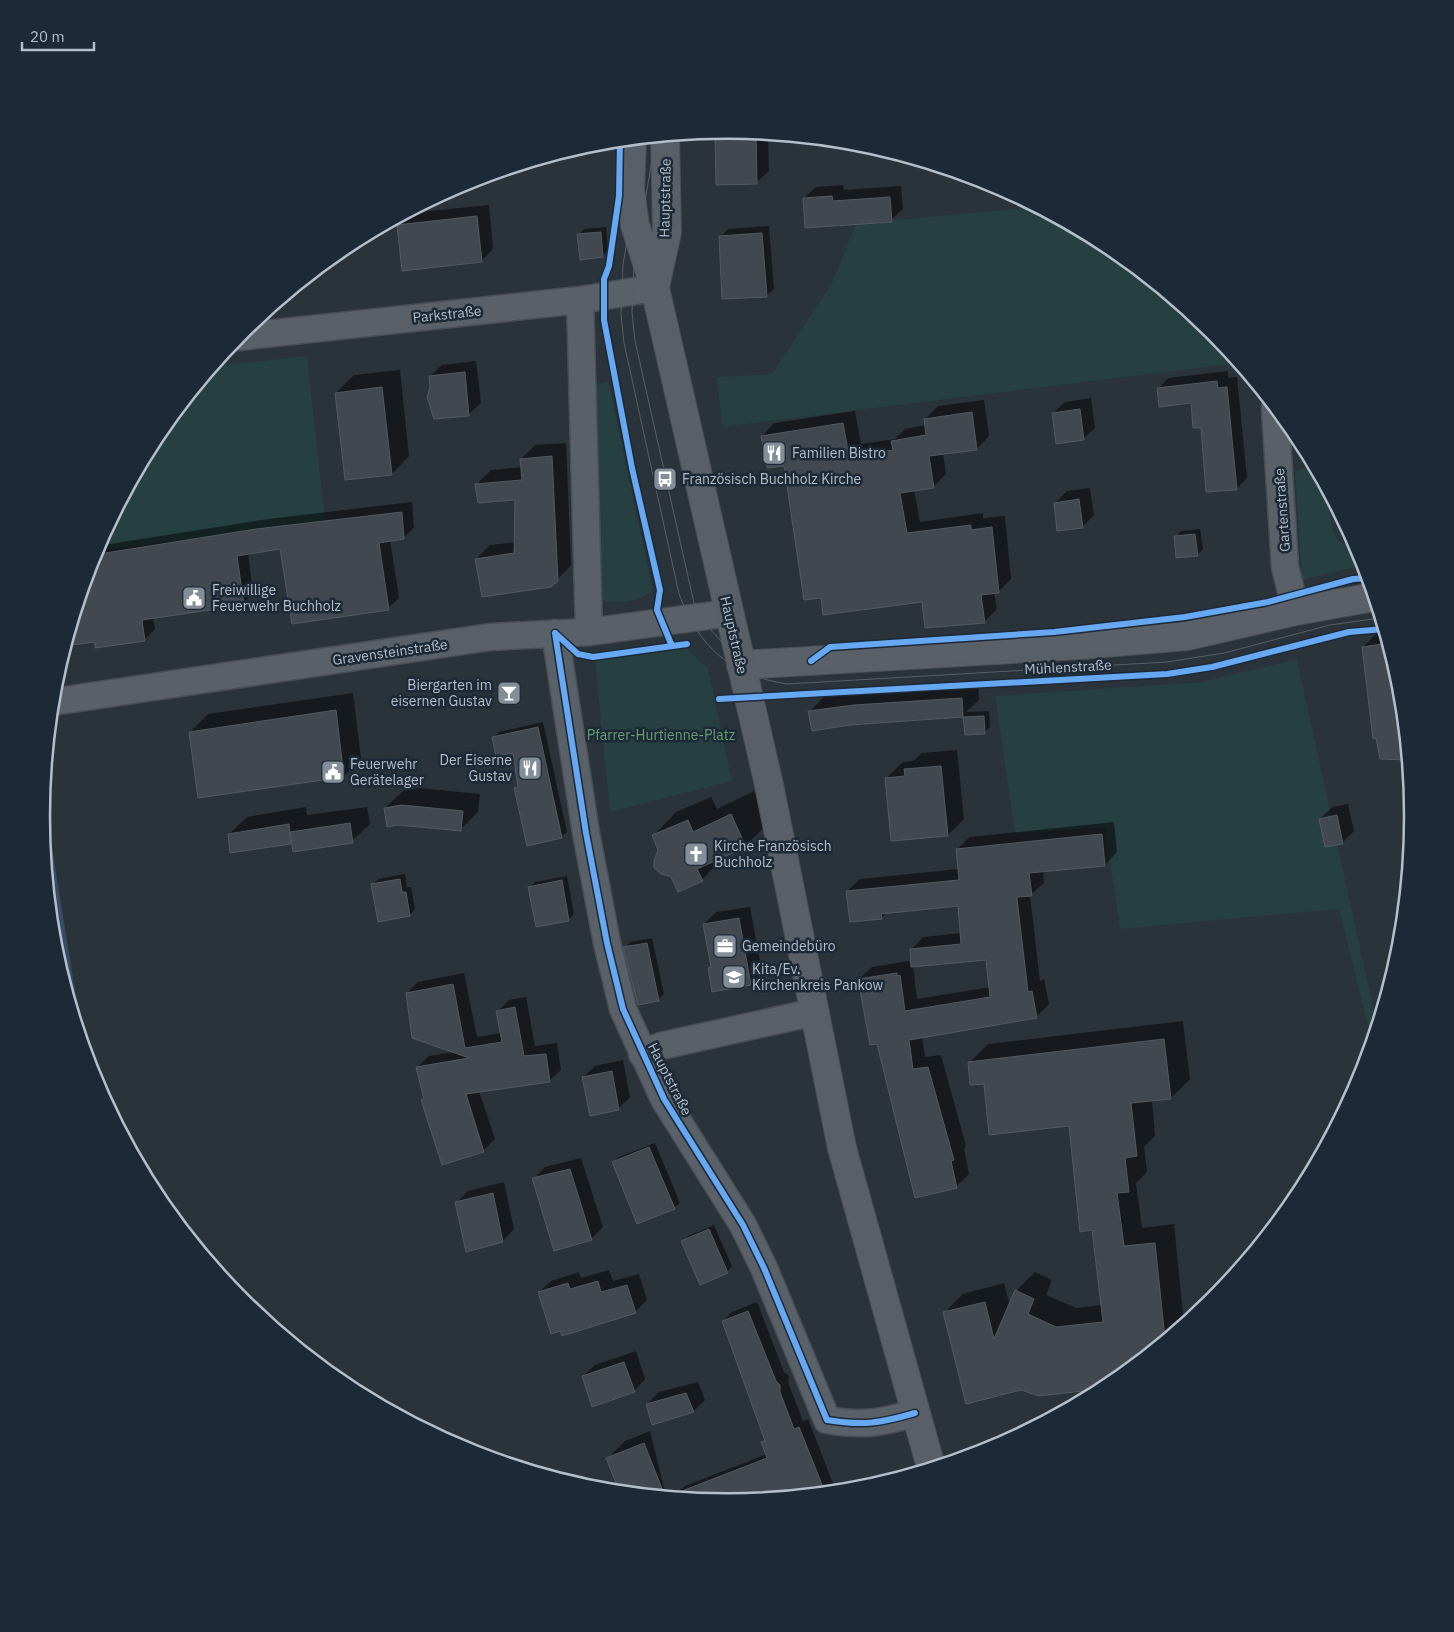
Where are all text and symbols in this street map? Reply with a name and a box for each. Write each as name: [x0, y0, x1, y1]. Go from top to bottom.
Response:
scale bar: [22, 20, 95, 52]
text: 20 m: [30, 27, 65, 46]
street label: Hauptstraße: [655, 158, 675, 238]
street label: Parkstraße: [412, 301, 483, 327]
restaurant icon: Familien Bistro: [761, 440, 787, 466]
place label: Familien Bistro: [792, 444, 886, 462]
bus stop icon: Französisch Buchholz Kirche: [652, 466, 678, 492]
street label: Gartenstraße: [1270, 467, 1294, 552]
place label: Französisch Buchholz Kirche: [682, 470, 862, 488]
place label: Freiwillige Feuerwehr Buchholz: [212, 581, 341, 615]
public building icon: Freiwillige Feuerwehr Buchholz: [181, 585, 207, 611]
street label: Hauptstraße: [716, 594, 752, 676]
street label: Gravensteinstraße: [331, 635, 449, 669]
street label: Mühlenstraße: [1024, 656, 1112, 678]
place label: Biergarten im eisernen Gustav: [391, 676, 492, 710]
bar icon: Biergarten im eisernen Gustav: [496, 680, 522, 706]
park label: Pfarrer-Hurtienne-Platz: [587, 726, 736, 744]
place label: Der Eiserne Gustav: [440, 751, 512, 785]
place label: Feuerwehr Gerätelager: [350, 755, 424, 789]
restaurant icon: Der Eiserne Gustav: [517, 755, 543, 781]
public building icon: Feuerwehr Gerätelager: [320, 759, 346, 785]
place label: Kirche Französisch Buchholz: [714, 837, 832, 871]
church icon: Kirche Französisch Buchholz: [683, 841, 709, 867]
office icon: Gemeindebüro: [712, 933, 738, 959]
place label: Gemeindebüro: [742, 937, 836, 955]
place label: Kita/Ev. Kirchenkreis Pankow: [752, 960, 884, 994]
school or university icon: Kita/Ev. Kirchenkreis Pankow: [721, 964, 747, 990]
street label: Hauptstraße: [644, 1040, 696, 1119]

